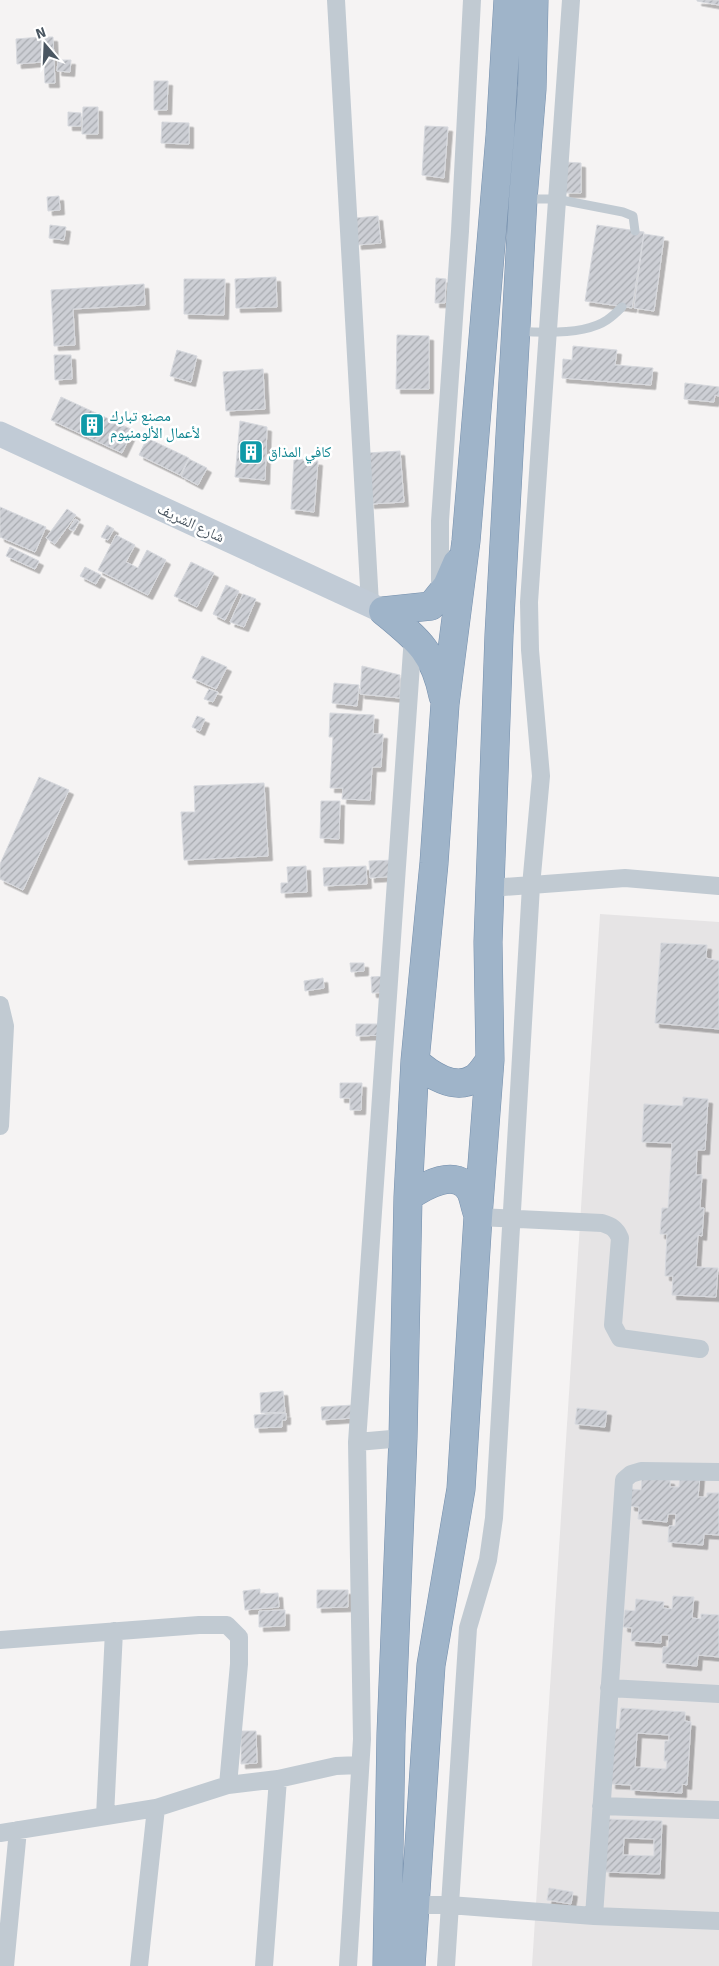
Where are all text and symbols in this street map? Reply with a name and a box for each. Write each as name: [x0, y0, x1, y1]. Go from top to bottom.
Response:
north arrow: [20, 20, 70, 70]
text: N: [34, 24, 48, 43]
place label: مصنع تبارك لأعمال الألومنيوم: [110, 407, 200, 443]
building icon: مصنع تبارك لأعمال الألومنيوم: [79, 412, 105, 438]
building icon: كافي المذاق: [238, 439, 264, 465]
place label: كافي المذاق: [268, 443, 331, 464]
street label: شارع الشريف: [154, 500, 228, 547]

